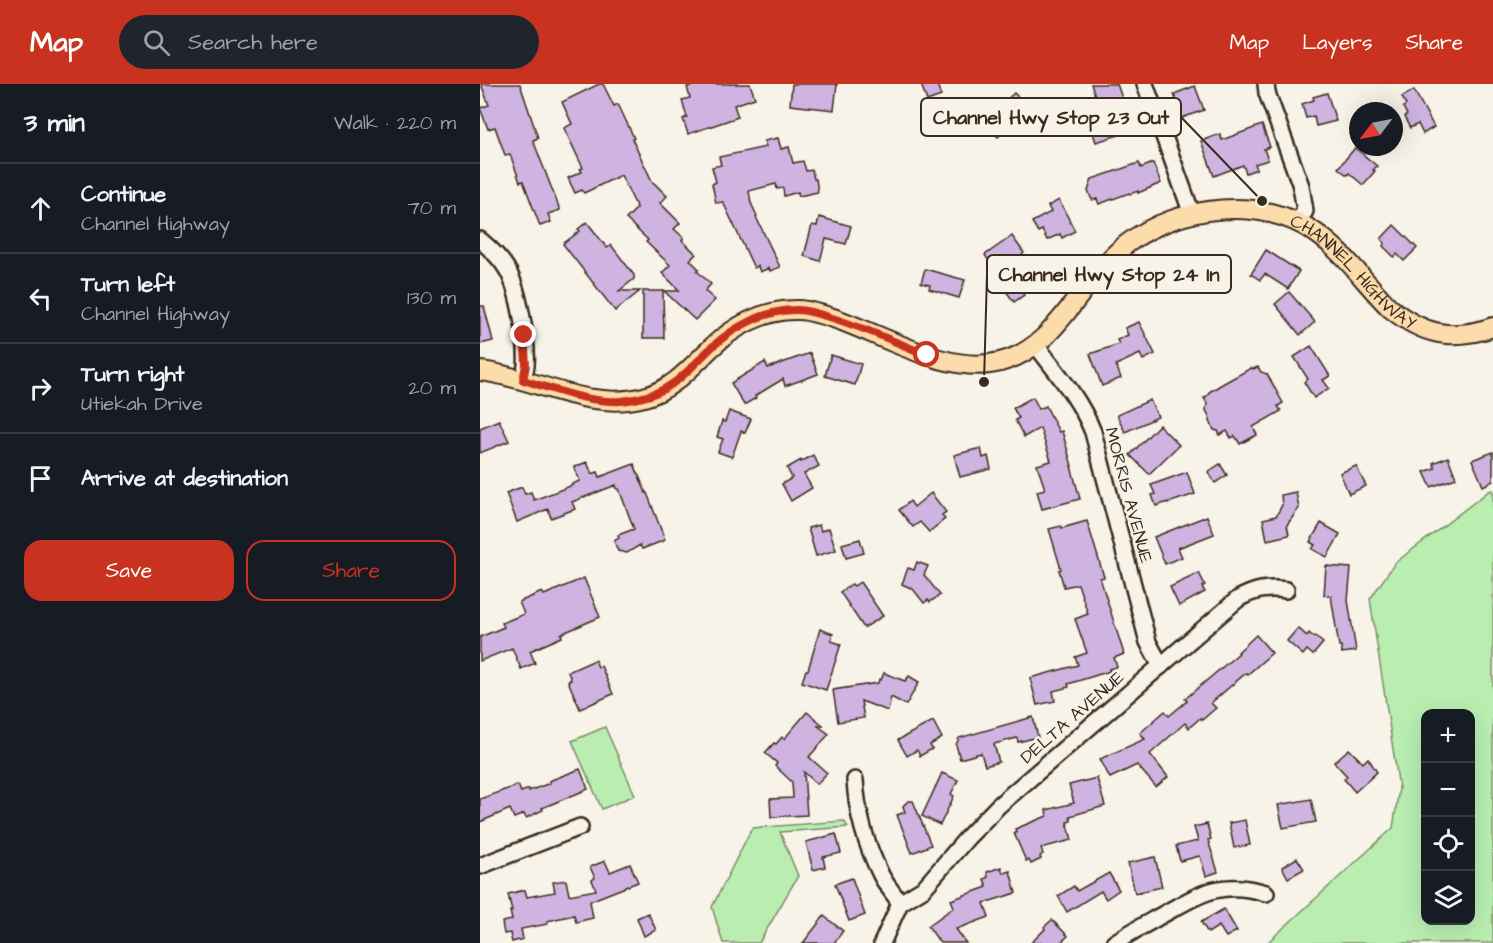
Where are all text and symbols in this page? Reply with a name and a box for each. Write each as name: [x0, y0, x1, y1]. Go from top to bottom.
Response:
search box: [119, 15, 539, 69]
text: Map: [30, 23, 83, 62]
icon: search: [140, 26, 173, 59]
text: Search here: [188, 27, 318, 58]
text: Map: [1229, 28, 1269, 57]
text: Layers: [1302, 28, 1372, 57]
text: Share: [1405, 28, 1463, 57]
callout: Channel Hwy Stop 23 Out: [921, 98, 1181, 136]
north arrow: [1349, 102, 1403, 156]
text: Channel Hwy Stop 23 Out: [933, 104, 1170, 133]
text: 3 min: [24, 105, 85, 141]
text: Walk · 220 m: [334, 109, 456, 137]
text: Continue: [81, 179, 166, 210]
icon: ahead: [24, 192, 57, 225]
text: 70 m: [408, 194, 456, 222]
street label: CHANNEL HIGHWAY: [1286, 209, 1421, 336]
text: Channel Highway: [81, 210, 230, 238]
callout: Channel Hwy Stop 24 In: [987, 255, 1231, 293]
text: Channel Hwy Stop 24 In: [999, 261, 1219, 290]
text: Turn left: [81, 269, 175, 300]
icon: left: [24, 282, 57, 315]
text: 130 m: [407, 284, 456, 312]
text: Channel Highway: [81, 300, 230, 328]
route end: [510, 321, 536, 347]
route start: [913, 341, 939, 367]
text: Turn right: [81, 359, 184, 390]
icon: right: [24, 372, 57, 405]
text: 20 m: [408, 374, 456, 402]
text: Utiekah Drive: [81, 390, 203, 418]
street label: MORRIS AVENUE: [1098, 424, 1159, 566]
icon: arrive: [24, 462, 57, 495]
text: Arrive at destination: [81, 463, 288, 494]
button: Save: [24, 540, 234, 601]
button: Share: [246, 540, 456, 601]
street label: DELTA AVENUE: [1015, 665, 1130, 770]
map controls: [1421, 709, 1475, 925]
button: +: [1421, 709, 1475, 763]
button: −: [1421, 763, 1475, 817]
button: locate: [1421, 817, 1475, 871]
button: layers: [1421, 871, 1475, 925]

